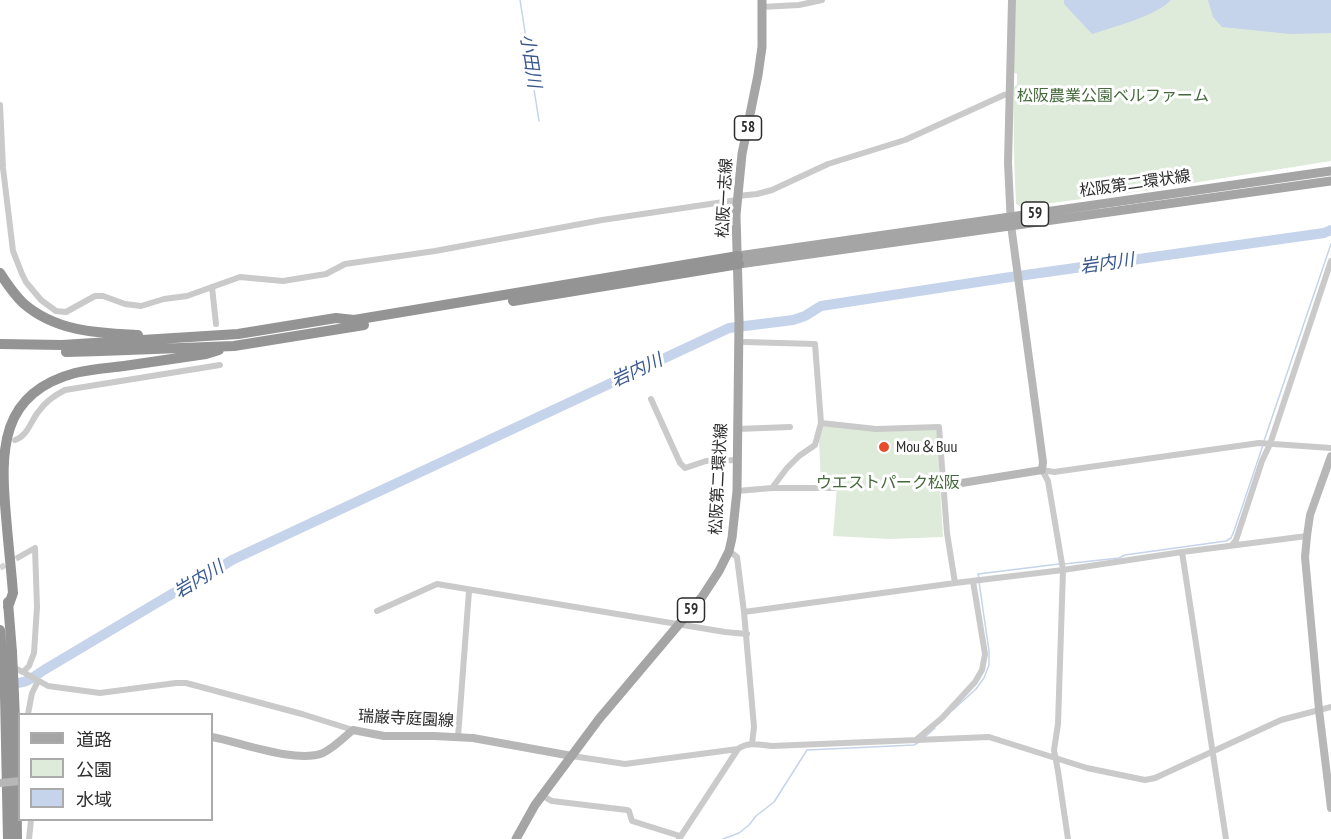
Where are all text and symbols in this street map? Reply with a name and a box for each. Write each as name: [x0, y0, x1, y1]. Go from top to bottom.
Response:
water label: 小田川: [515, 33, 545, 89]
park label: 松阪農業公園ベルファーム: [1017, 86, 1209, 106]
road number: 58: [734, 116, 762, 140]
street label: 松阪一志線: [713, 158, 737, 238]
street label: 松阪第二環状線: [1078, 167, 1192, 201]
road number: 59: [1022, 202, 1048, 226]
water label: 岩内川: [1079, 250, 1135, 278]
water label: 岩内川: [608, 350, 666, 392]
street label: 松阪第二環状線: [706, 423, 732, 535]
place label: Mou＆Buu: [896, 437, 957, 457]
marker: Mou＆Buu: [877, 440, 891, 454]
park label: ウエストパーク松阪: [816, 473, 960, 493]
water label: 岩内川: [170, 557, 228, 603]
road number: 59: [678, 598, 704, 622]
street label: 瑞巌寺庭園線: [358, 707, 454, 731]
legend: [18, 713, 213, 821]
text: 道路: [76, 728, 112, 751]
text: 公園: [76, 758, 112, 781]
text: 水域: [76, 788, 112, 811]

